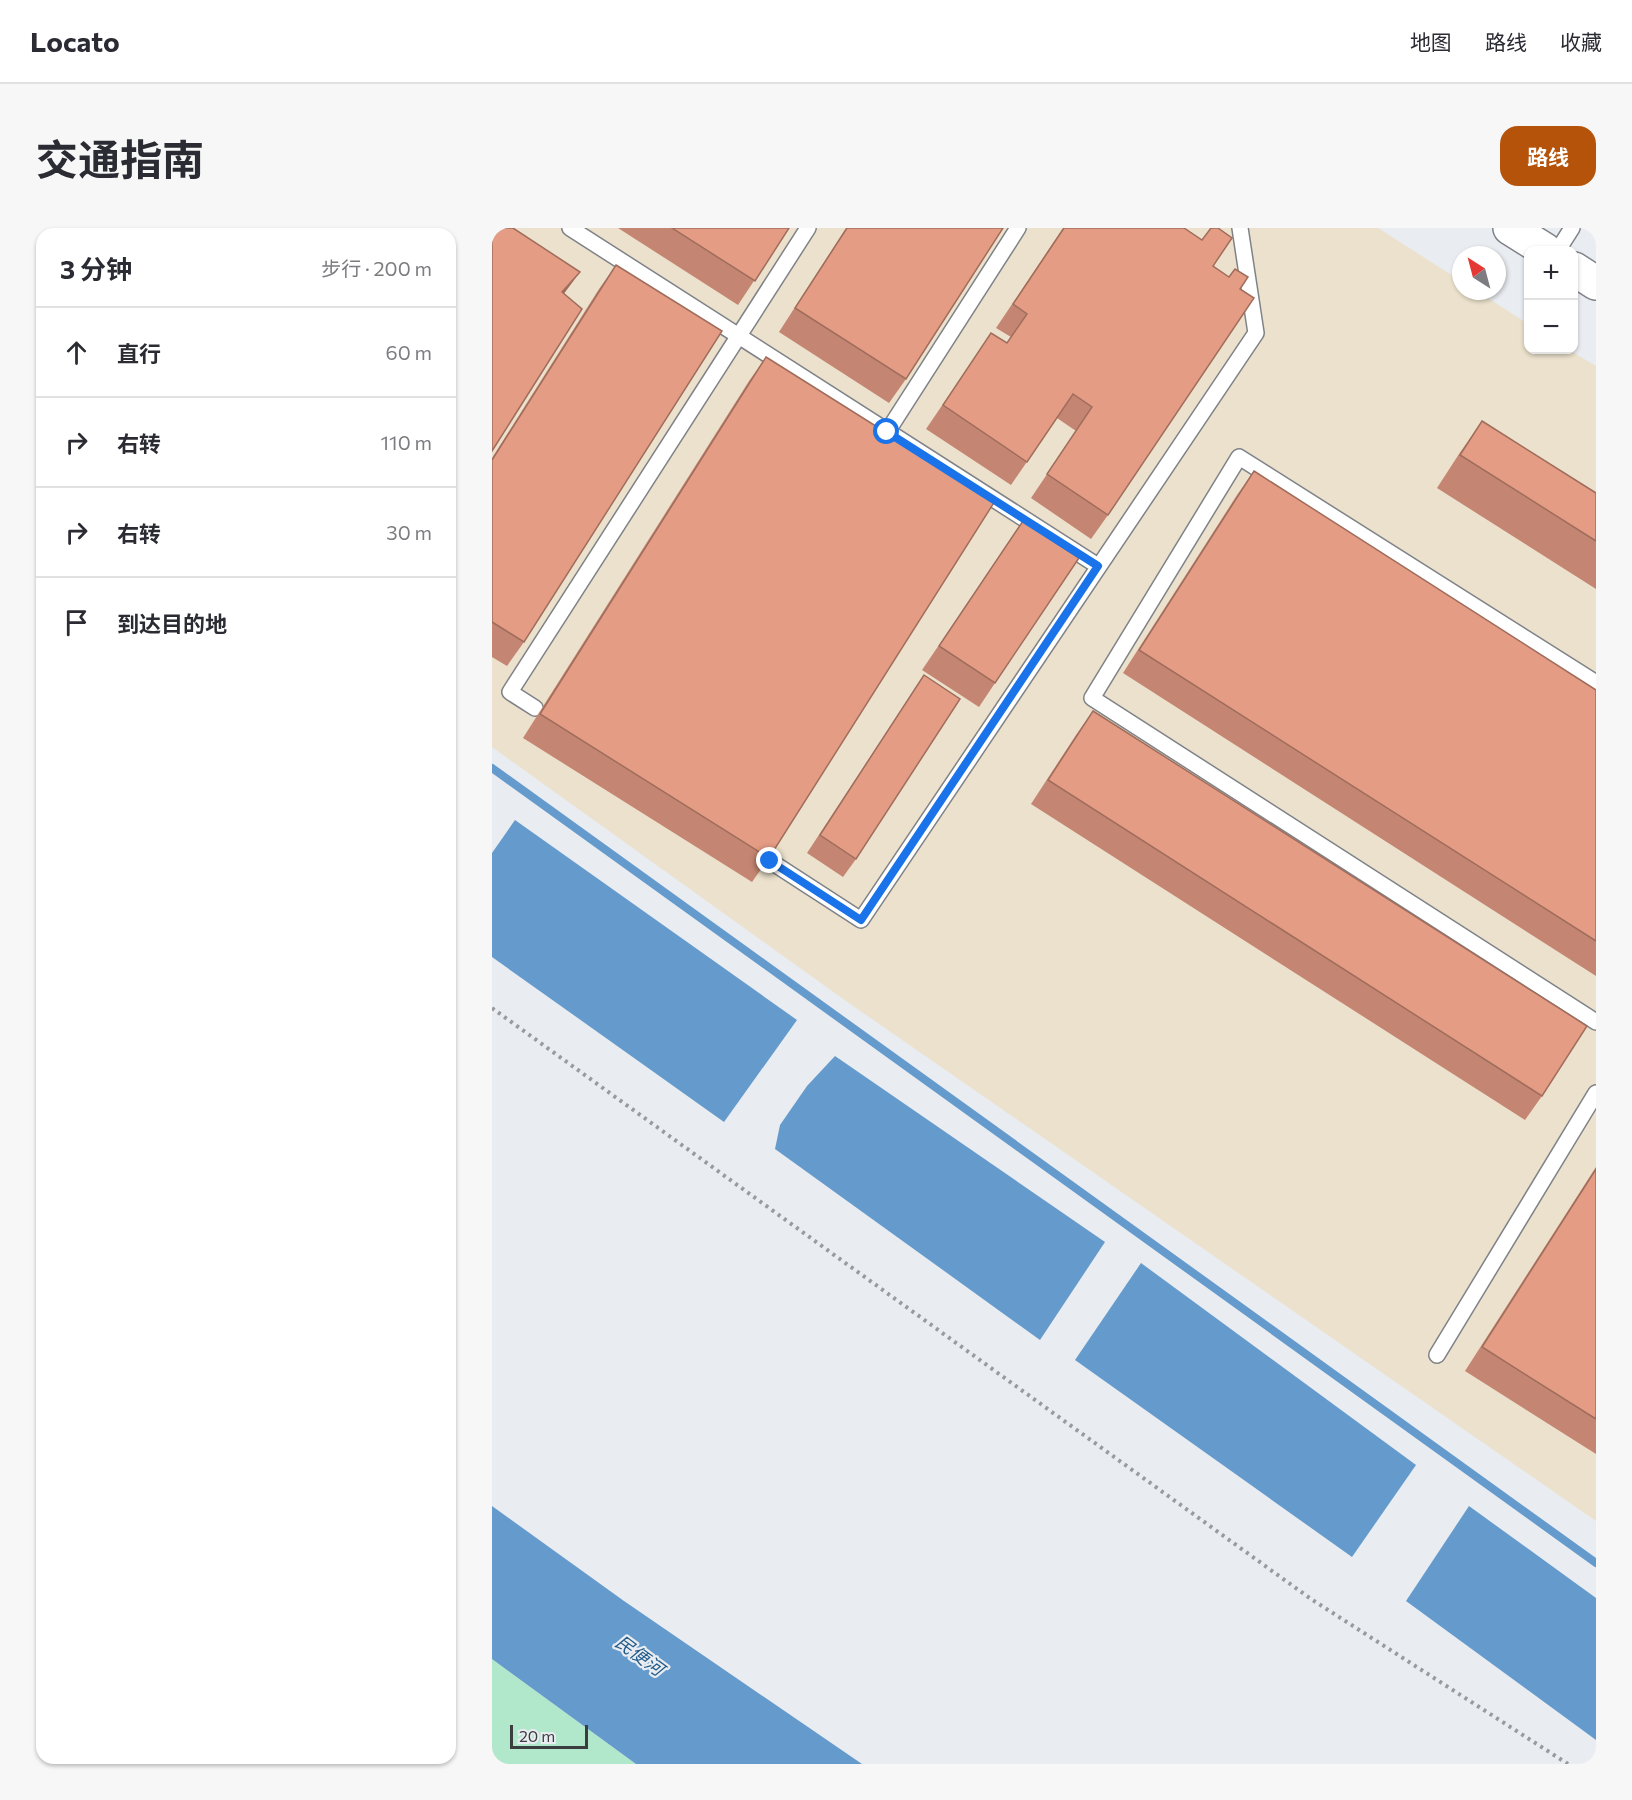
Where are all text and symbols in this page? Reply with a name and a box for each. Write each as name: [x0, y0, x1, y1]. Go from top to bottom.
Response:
text: Locato: [30, 24, 120, 58]
text: 地图: [1410, 29, 1452, 54]
text: 路线: [1485, 29, 1527, 54]
text: 收藏: [1560, 29, 1602, 54]
button: 路线: [1500, 126, 1596, 186]
text: 交通指南: [36, 132, 204, 184]
north arrow: [1452, 246, 1506, 300]
map controls: [1524, 246, 1578, 354]
button: +: [1524, 246, 1578, 300]
text: 3 分钟: [60, 253, 132, 284]
text: 步行 · 200 m: [321, 256, 432, 280]
button: −: [1524, 300, 1578, 354]
icon: ahead: [60, 336, 93, 369]
text: 直行: [117, 340, 161, 367]
text: 60 m: [386, 340, 432, 364]
route start: [873, 418, 899, 444]
icon: right: [60, 426, 93, 459]
text: 右转: [117, 430, 161, 457]
text: 110 m: [381, 430, 432, 454]
icon: right: [60, 516, 93, 549]
text: 右转: [117, 520, 161, 547]
text: 30 m: [386, 520, 432, 544]
icon: arrive: [60, 606, 93, 639]
text: 到达目的地: [117, 610, 227, 637]
route end: [756, 847, 782, 873]
water label: 民便河: [612, 1630, 671, 1682]
scale bar: [510, 1722, 588, 1750]
text: 20 m: [519, 1726, 555, 1745]

